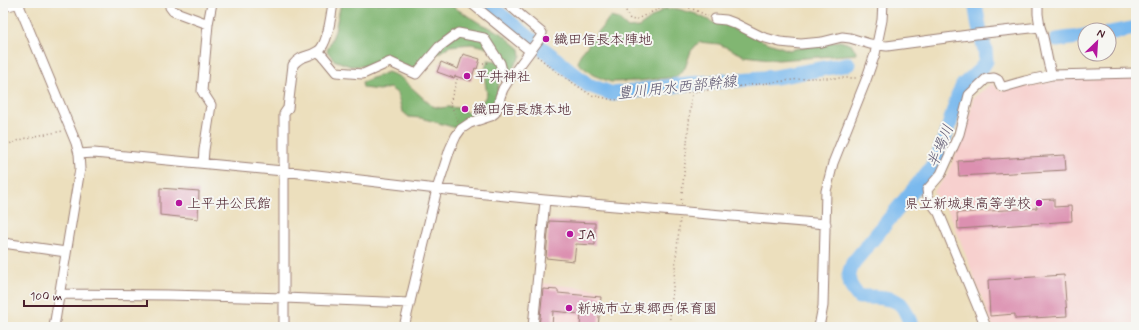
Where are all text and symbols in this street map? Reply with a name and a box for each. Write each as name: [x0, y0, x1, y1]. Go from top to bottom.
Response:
north arrow: [1077, 22, 1117, 62]
text: N: [1095, 26, 1107, 42]
place label: 織田信長本陣地: [554, 31, 652, 49]
marker: 織田信長本陣地: [541, 34, 551, 44]
place label: 平井神社: [475, 68, 531, 86]
marker: 平井神社: [462, 71, 472, 81]
water label: 豊川用水西部幹線: [616, 72, 739, 104]
place label: 織田信長旗本地: [473, 101, 571, 119]
marker: 織田信長旗本地: [460, 104, 470, 114]
water label: 半場川: [923, 122, 959, 171]
place label: 上平井公民館: [187, 195, 271, 213]
place label: 県立新城東高等学校: [905, 195, 1031, 213]
marker: 上平井公民館: [174, 198, 184, 208]
marker: 県立新城東高等学校: [1034, 198, 1044, 208]
place label: JA: [578, 226, 595, 244]
marker: JA: [565, 229, 575, 239]
scale bar: [24, 282, 147, 308]
text: 100 m: [30, 289, 62, 305]
place label: 新城市立東郷西保育園: [577, 300, 717, 318]
marker: 新城市立東郷西保育園: [564, 303, 574, 313]

